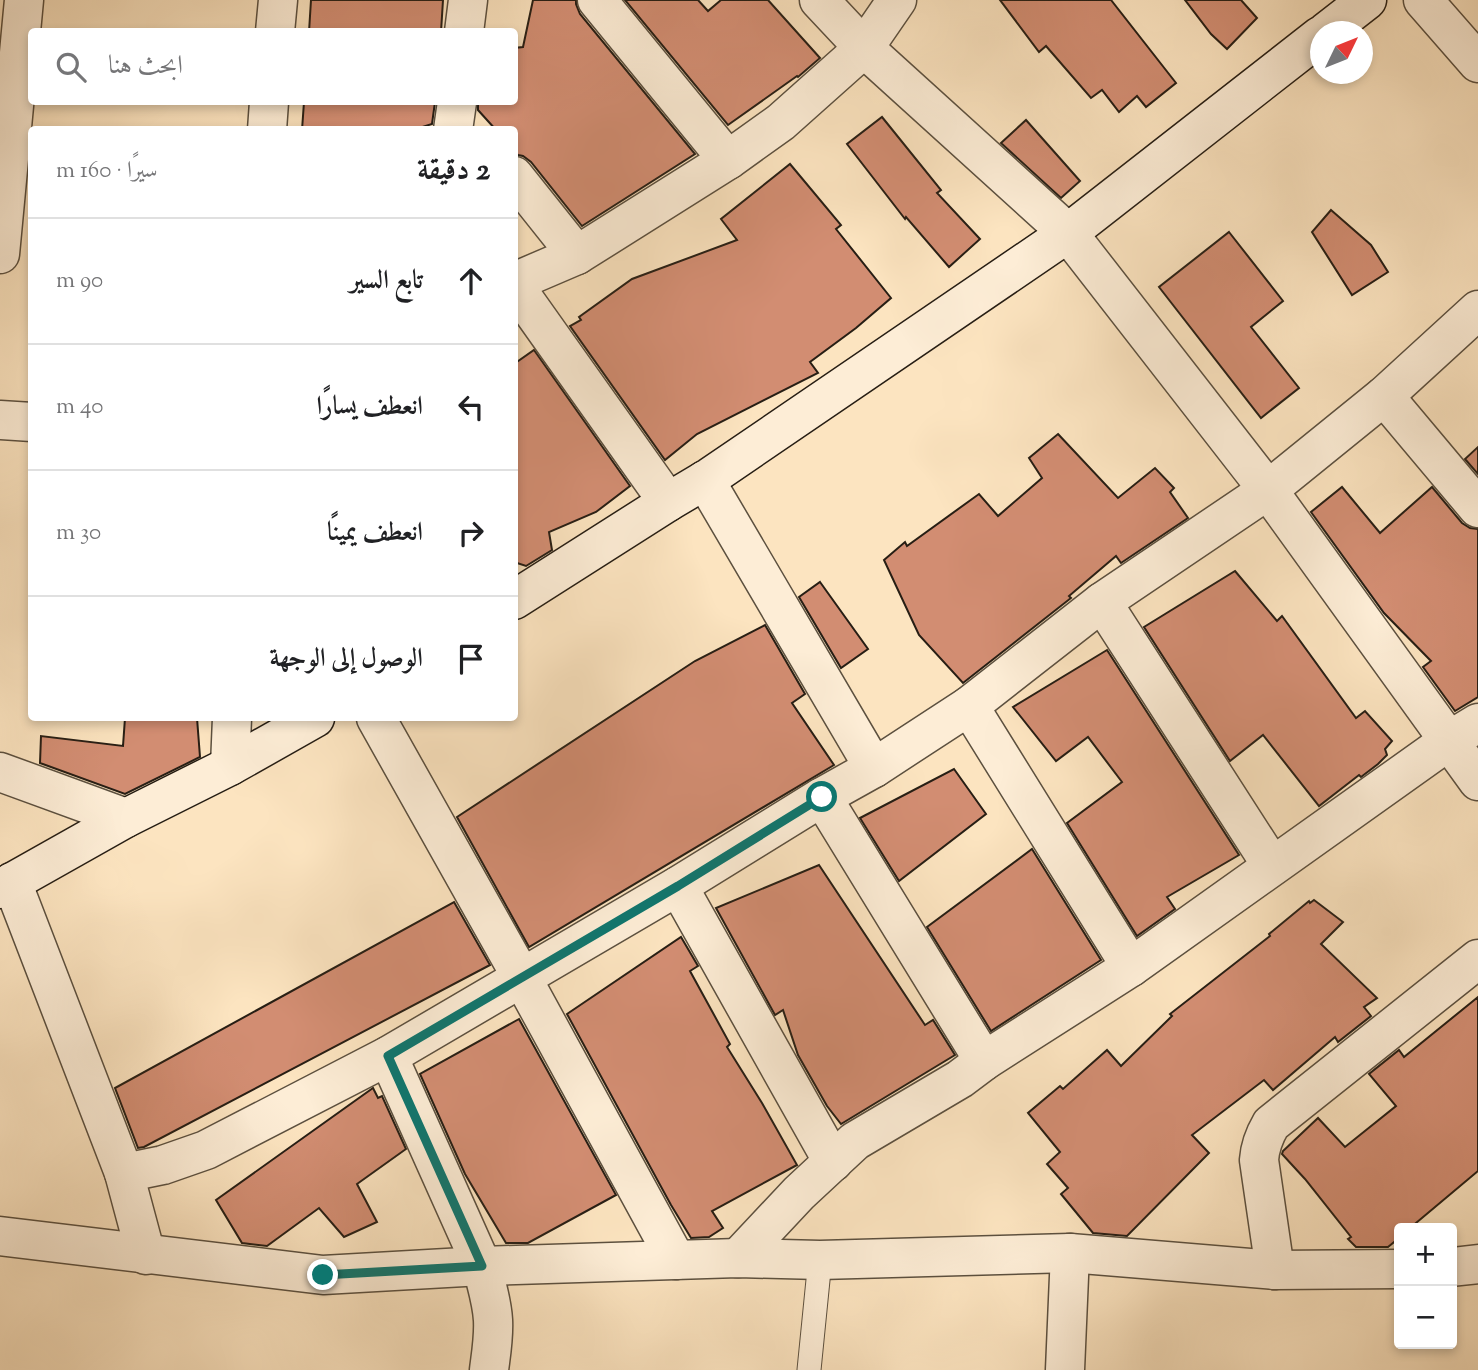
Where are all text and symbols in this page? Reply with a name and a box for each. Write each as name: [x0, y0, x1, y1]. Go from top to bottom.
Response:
north arrow: [1310, 21, 1373, 84]
search box: [28, 28, 518, 105]
icon: search: [52, 48, 90, 86]
text: ابحث هنا: [108, 48, 183, 85]
text: 2 دقيقة: [417, 150, 490, 193]
text: سيرًا · 160 m: [56, 155, 158, 188]
icon: ahead: [452, 262, 490, 300]
text: تابع السير: [350, 263, 423, 300]
text: 90 m: [56, 265, 103, 298]
icon: left: [452, 388, 490, 426]
text: انعطف يسارًا: [316, 389, 423, 426]
text: 40 m: [56, 391, 104, 424]
icon: right: [452, 514, 490, 552]
text: انعطف يمينًا: [327, 515, 423, 552]
text: 30 m: [56, 517, 101, 550]
icon: arrive: [452, 640, 490, 678]
text: الوصول إلى الوجهة: [269, 641, 423, 678]
route start: [806, 781, 837, 812]
map controls: [1394, 1223, 1457, 1349]
button: +: [1394, 1223, 1457, 1286]
route end: [307, 1259, 338, 1290]
button: −: [1394, 1286, 1457, 1349]

